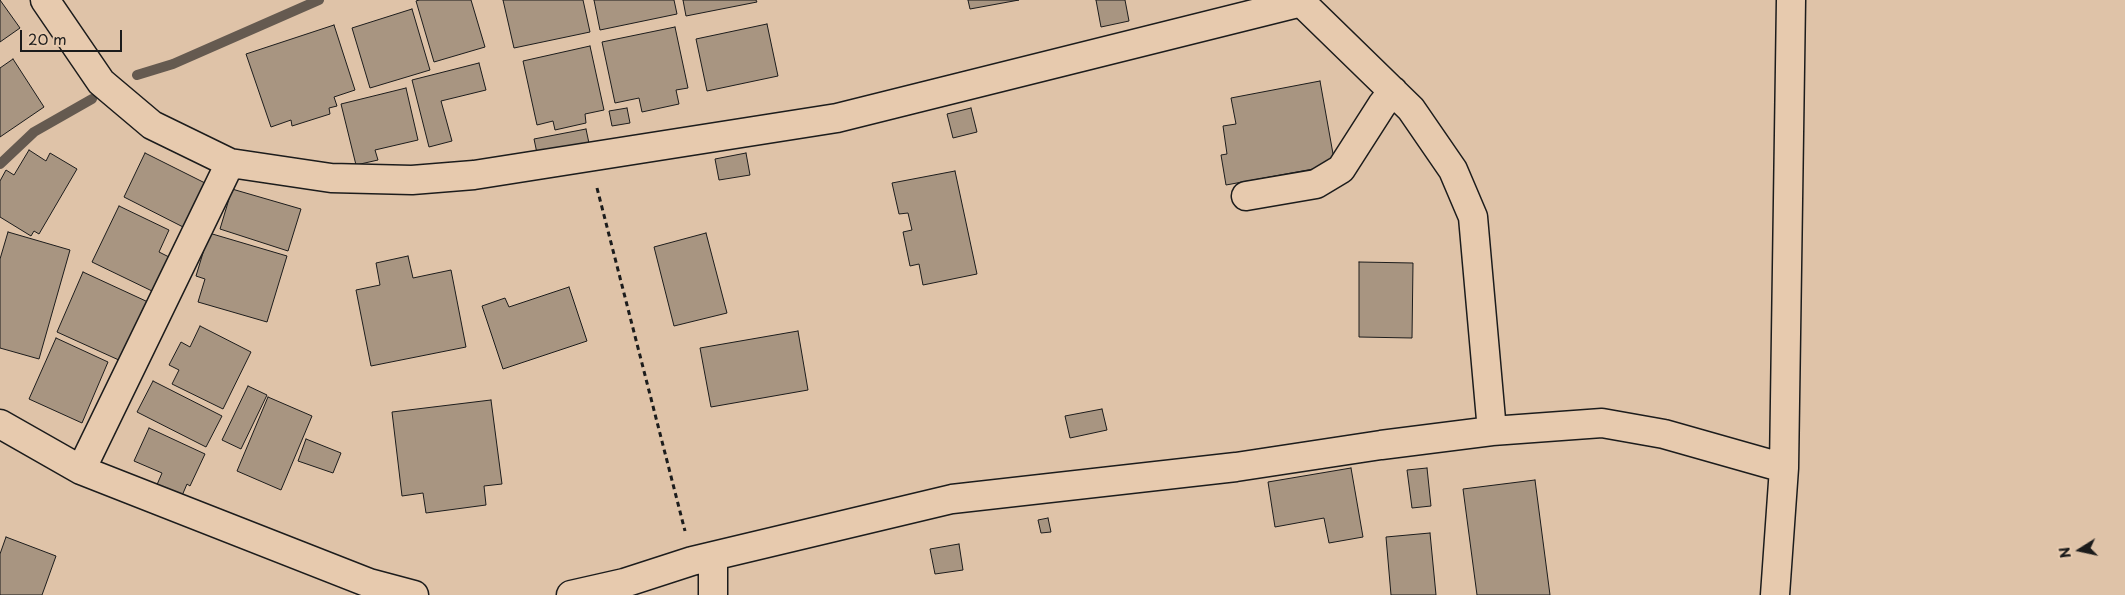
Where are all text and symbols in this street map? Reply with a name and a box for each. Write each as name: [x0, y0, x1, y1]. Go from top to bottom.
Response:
scale bar: [22, 20, 125, 52]
text: 20 m: [28, 27, 67, 50]
north arrow: [2055, 525, 2105, 575]
text: N: [2053, 545, 2076, 560]

